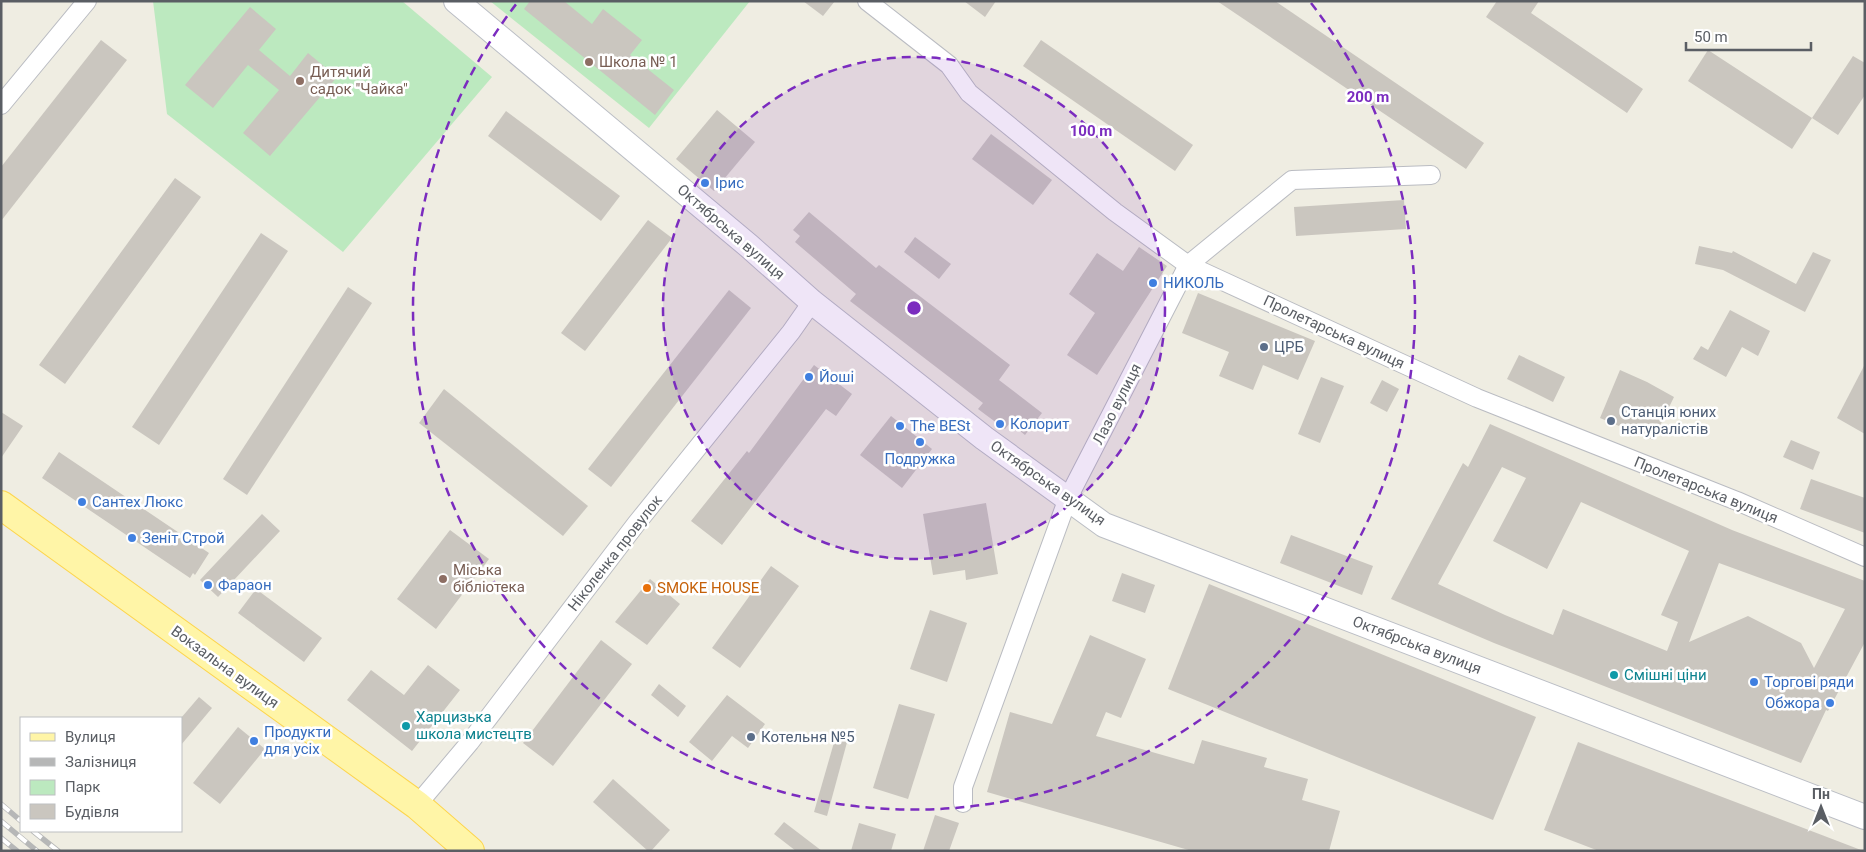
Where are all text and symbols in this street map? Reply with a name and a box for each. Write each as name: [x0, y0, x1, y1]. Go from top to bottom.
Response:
scale bar: [1686, 20, 1811, 52]
text: 50 m: [1694, 28, 1728, 46]
place label: Школа № 1: [599, 53, 678, 71]
marker: Школа № 1: [583, 56, 595, 68]
place label: Дитячий садок "Чайка": [310, 63, 408, 98]
marker: Дитячий садок "Чайка": [294, 75, 306, 87]
text: 200 m: [1347, 88, 1389, 106]
text: 100 m: [1070, 122, 1112, 140]
place label: Ірис: [715, 174, 744, 192]
marker: Ірис: [699, 177, 711, 189]
street label: Октябрська вулиця: [674, 180, 788, 284]
place label: НИКОЛЬ: [1163, 274, 1224, 292]
marker: НИКОЛЬ: [1147, 277, 1159, 289]
street label: Пролетарська вулиця: [1261, 291, 1407, 373]
centre of rings: [905, 299, 923, 317]
place label: ЦРБ: [1274, 338, 1304, 356]
marker: ЦРБ: [1258, 341, 1270, 353]
street label: Лазо вулиця: [1089, 360, 1145, 448]
place label: Йоші: [819, 368, 854, 386]
marker: Йоші: [803, 371, 815, 383]
place label: Станція юних натуралістів: [1621, 403, 1717, 438]
place label: Колорит: [1010, 415, 1069, 433]
marker: Станція юних натуралістів: [1605, 415, 1617, 427]
place label: The BESt: [910, 417, 971, 435]
marker: Колорит: [994, 418, 1006, 430]
marker: The BESt: [894, 420, 906, 432]
marker: Подружка: [914, 436, 926, 448]
street label: Октябрська вулиця: [987, 437, 1109, 529]
place label: Подружка: [885, 450, 955, 468]
street label: Пролетарська вулиця: [1631, 453, 1781, 527]
street label: Ніколенка провулок: [564, 491, 666, 615]
place label: Сантех Люкс: [92, 493, 183, 511]
marker: Сантех Люкс: [76, 496, 88, 508]
place label: Зеніт Строй: [142, 529, 225, 547]
marker: Зеніт Строй: [126, 532, 138, 544]
place label: Міська бібліотека: [453, 561, 525, 596]
marker: Міська бібліотека: [437, 573, 449, 585]
place label: Фараон: [218, 576, 272, 594]
marker: Фараон: [202, 579, 214, 591]
place label: SMOKE HOUSE: [657, 579, 760, 597]
marker: SMOKE HOUSE: [641, 582, 653, 594]
street label: Октябрська вулиця: [1350, 612, 1484, 678]
street label: Вокзальна вулиця: [168, 622, 282, 712]
place label: Смішні ціни: [1624, 666, 1707, 684]
marker: Смішні ціни: [1608, 669, 1620, 681]
place label: Торгові ряди: [1764, 673, 1854, 691]
marker: Торгові ряди: [1748, 676, 1760, 688]
place label: Обжора: [1765, 694, 1820, 712]
marker: Обжора: [1824, 697, 1836, 709]
place label: Харцизька школа мистецтв: [416, 708, 532, 743]
legend: [20, 717, 182, 832]
marker: Харцизька школа мистецтв: [400, 720, 412, 732]
place label: Продукти для усіх: [264, 723, 331, 758]
text: Вулиця: [65, 728, 116, 746]
place label: Котельня №5: [761, 728, 855, 746]
marker: Котельня №5: [745, 731, 757, 743]
marker: Продукти для усіх: [248, 735, 260, 747]
text: Залізниця: [65, 753, 137, 771]
text: Парк: [65, 778, 100, 796]
north arrow: [1796, 782, 1846, 832]
text: Пн: [1812, 786, 1830, 802]
text: Будівля: [65, 803, 119, 821]

